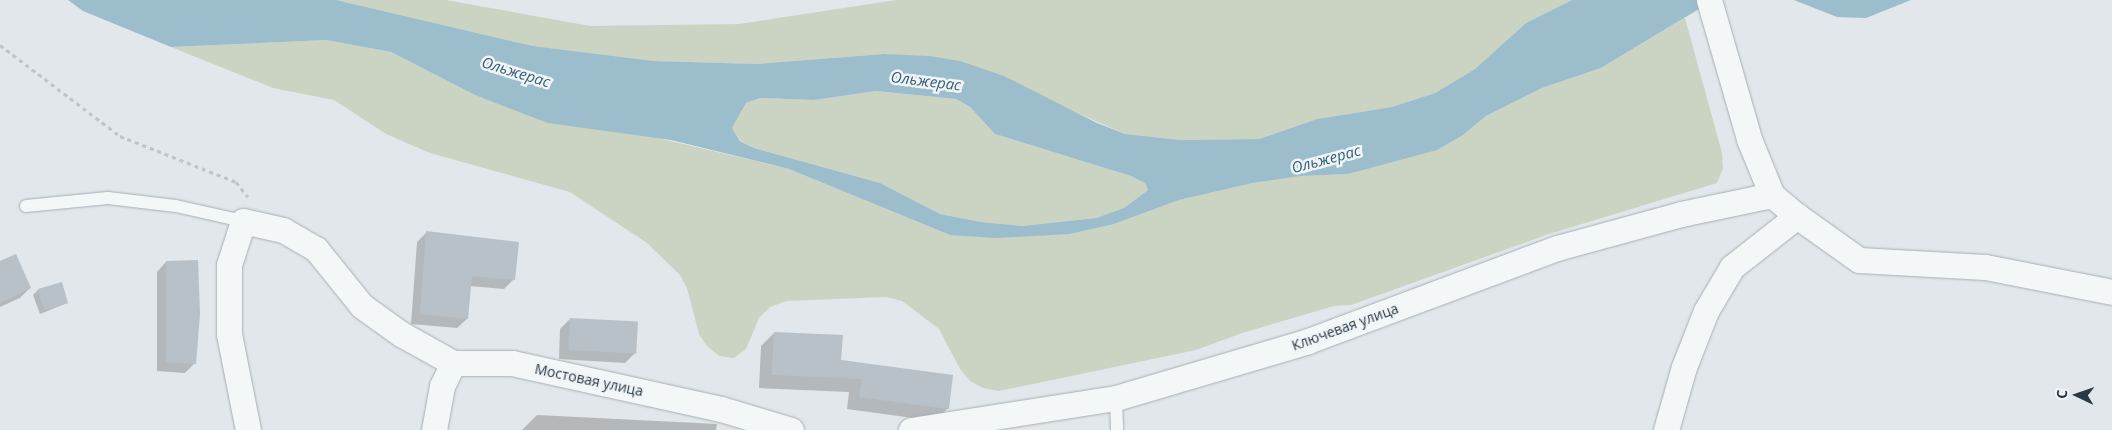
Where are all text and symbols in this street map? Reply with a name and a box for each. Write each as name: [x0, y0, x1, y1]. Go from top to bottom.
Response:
water label: Ольжерас: [480, 53, 552, 91]
water label: Ольжерас: [890, 68, 962, 94]
water label: Ольжерас: [1290, 141, 1362, 177]
street label: Ключевая улица: [1289, 300, 1401, 354]
street label: Мостовая улица: [533, 360, 645, 400]
north arrow: [2052, 370, 2102, 420]
text: С: [2052, 389, 2071, 399]

